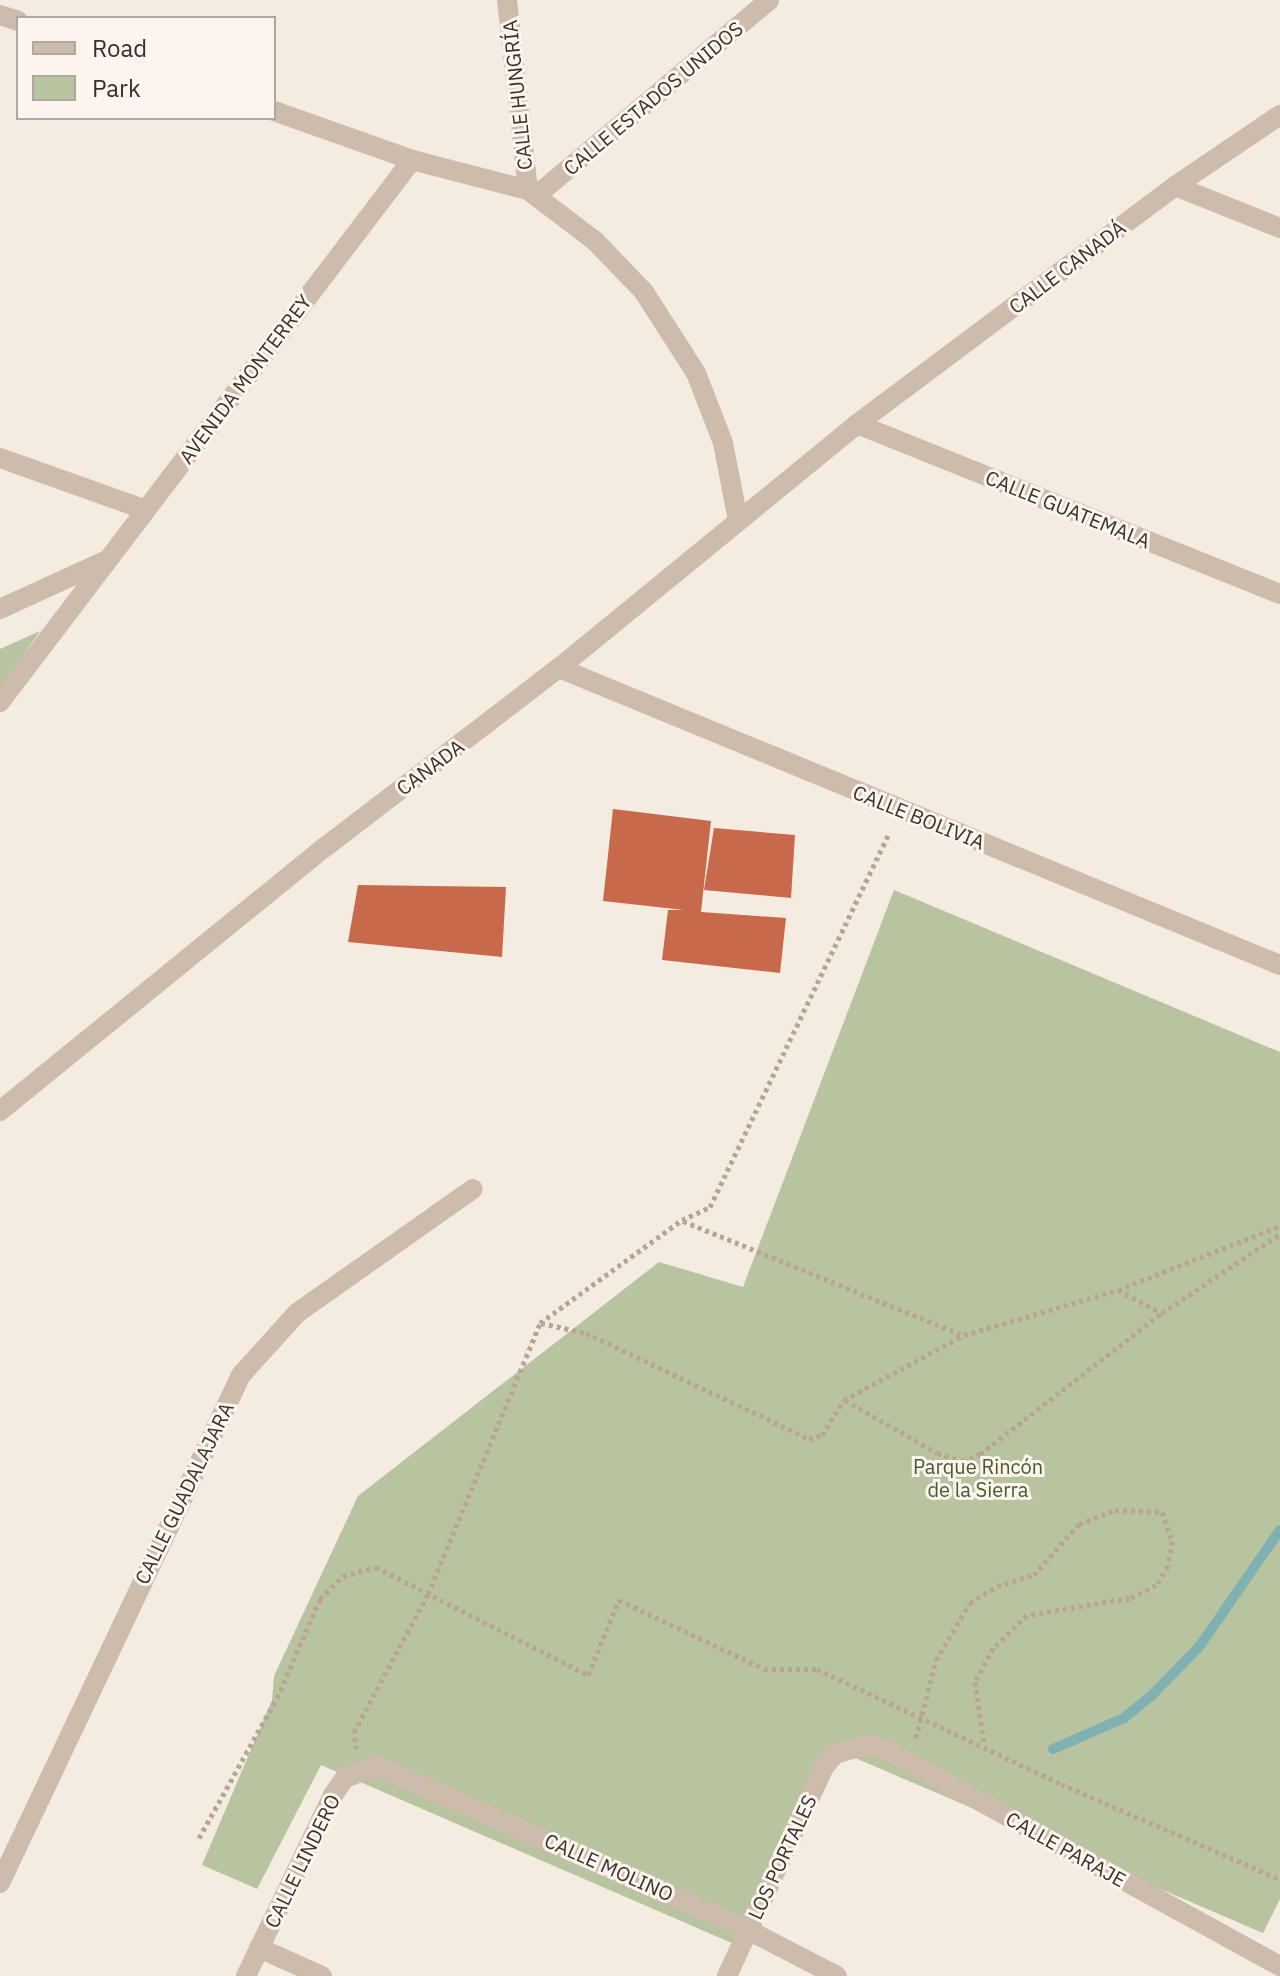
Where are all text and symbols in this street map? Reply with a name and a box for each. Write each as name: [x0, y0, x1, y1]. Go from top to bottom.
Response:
legend: [16, 16, 276, 120]
street label: CALLE ESTADOS UNIDOS: [559, 16, 747, 180]
street label: CALLE HUNGRÍA: [497, 19, 537, 171]
text: Road: [92, 32, 147, 64]
text: Park: [92, 72, 141, 104]
street label: CALLE CANADÁ: [1004, 215, 1130, 319]
street label: AVENIDA MONTERREY: [174, 290, 316, 468]
street label: CALLE GUATEMALA: [982, 465, 1154, 553]
street label: CANADA: [392, 734, 468, 800]
street label: CALLE BOLIVIA: [850, 780, 988, 854]
street label: CALLE GUADALAJARA: [129, 1398, 239, 1588]
park label: Parque Rincón de la Sierra: [913, 1455, 1043, 1502]
street label: CALLE LINDERO: [259, 1790, 345, 1932]
street label: LOS PORTALES: [743, 1791, 821, 1923]
street label: CALLE PARAJE: [1002, 1806, 1130, 1892]
street label: CALLE MOLINO: [541, 1828, 677, 1906]

